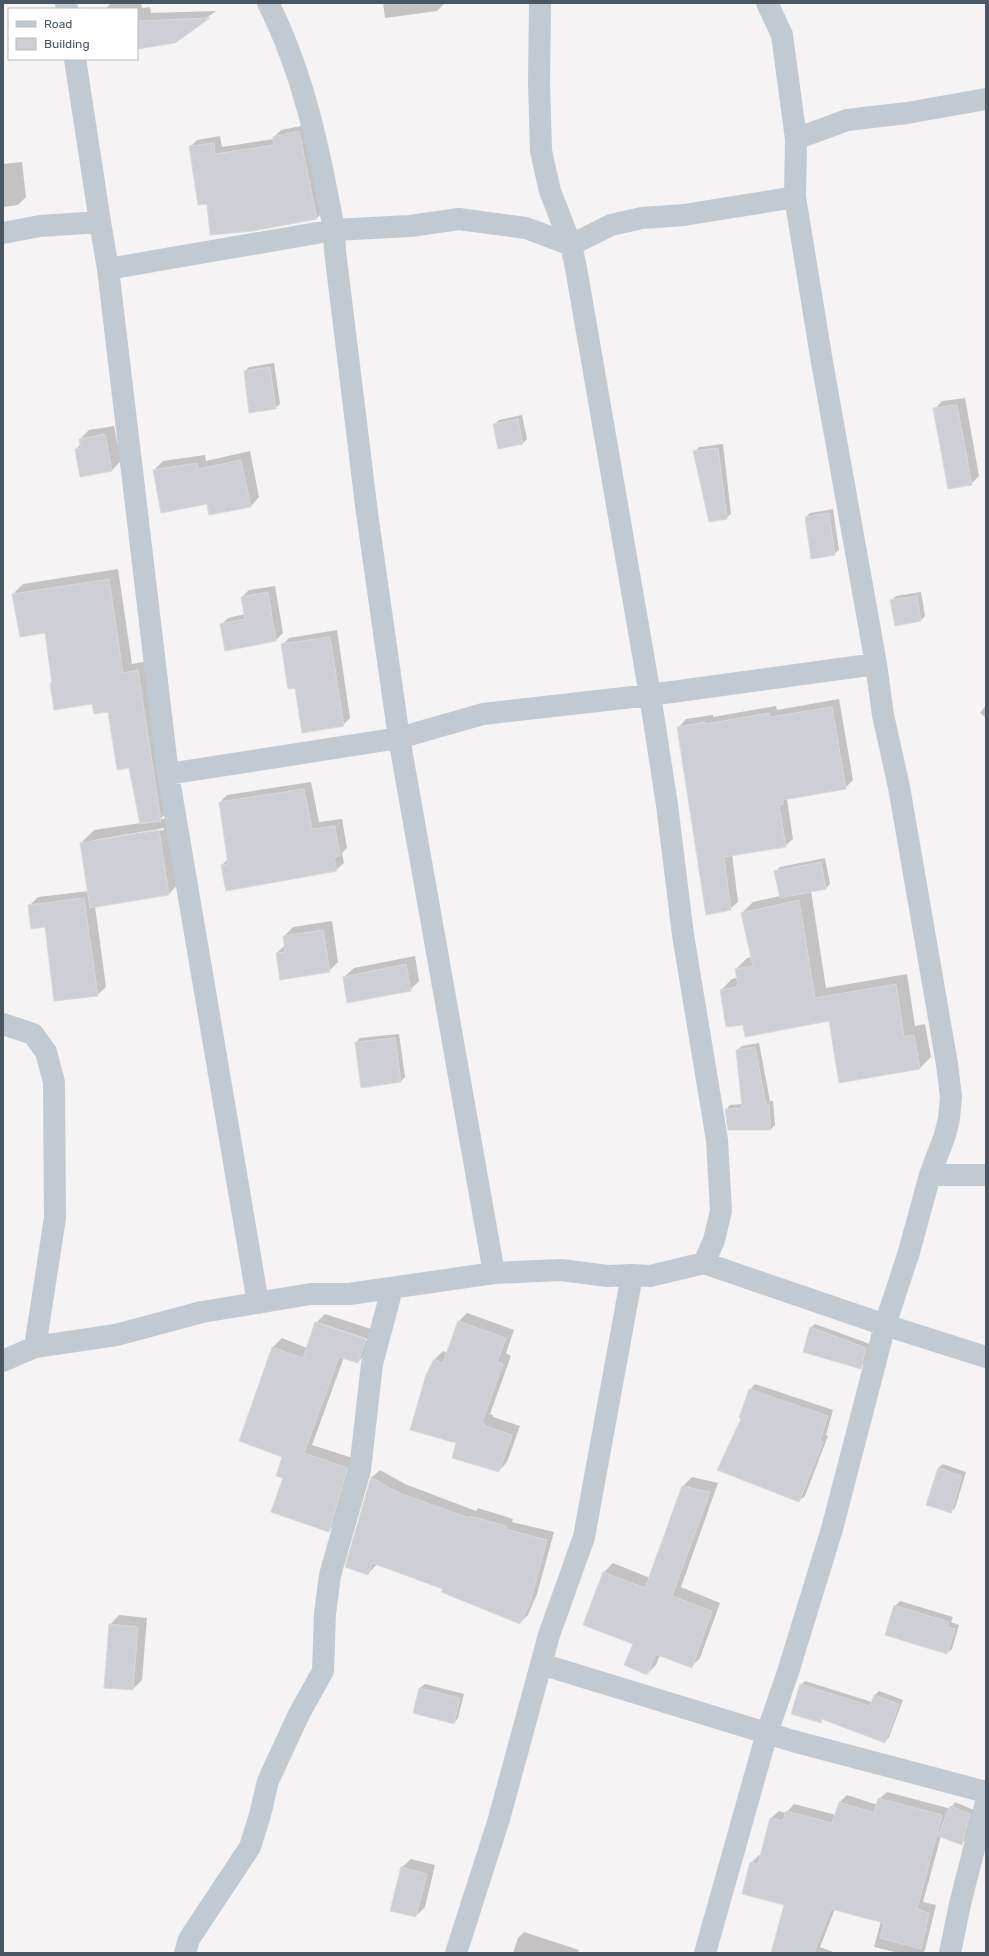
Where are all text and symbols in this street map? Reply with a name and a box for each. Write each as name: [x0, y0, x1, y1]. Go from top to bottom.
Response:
legend: [8, 8, 138, 60]
text: Road: [44, 17, 72, 31]
text: Building: [44, 37, 90, 51]

